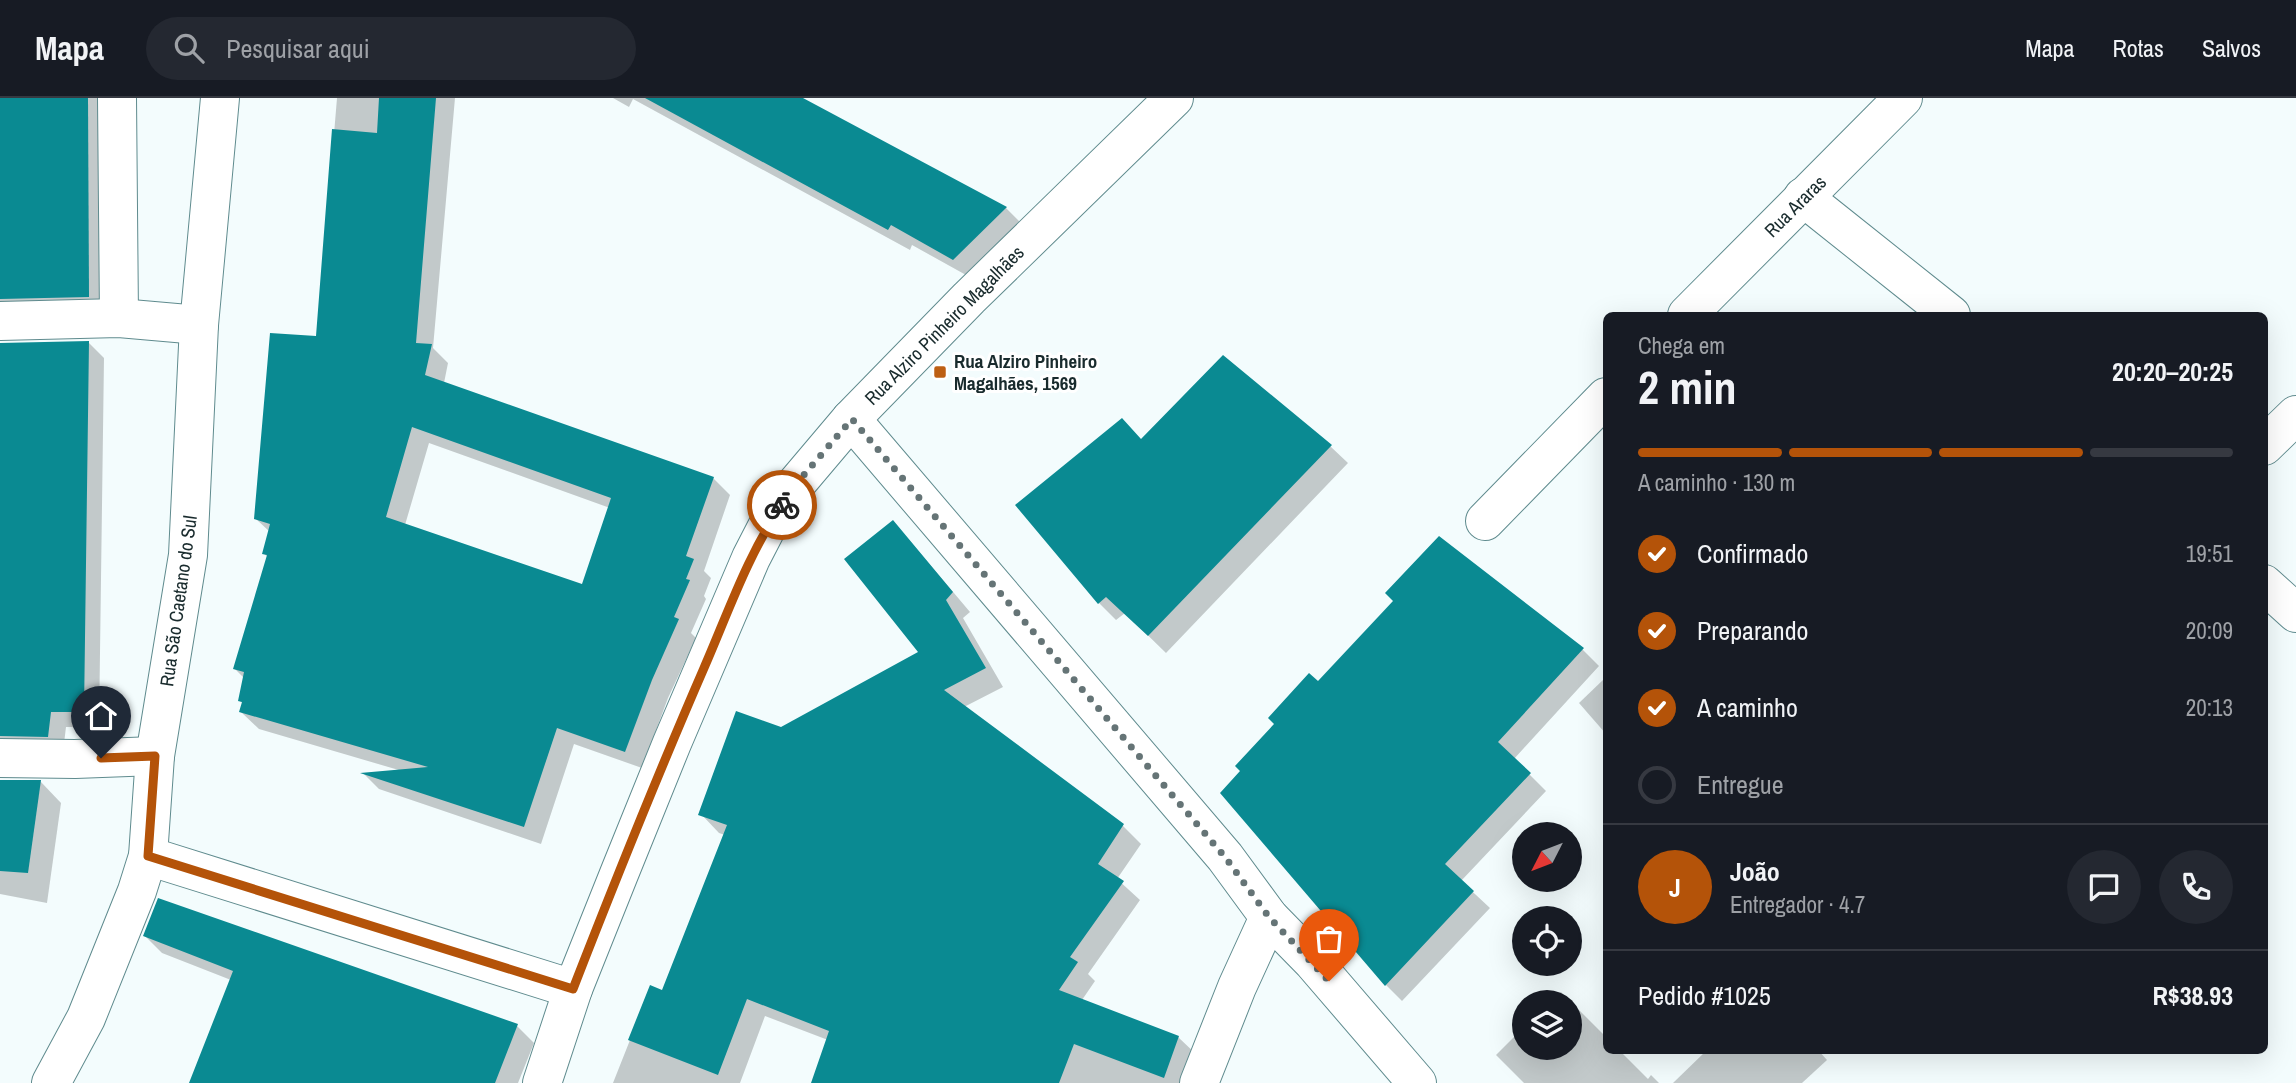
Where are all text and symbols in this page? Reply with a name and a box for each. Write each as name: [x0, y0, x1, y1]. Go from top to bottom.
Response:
search box: [146, 17, 636, 80]
text: Mapa: [35, 26, 104, 70]
icon: search: [170, 29, 208, 67]
text: Pesquisar aqui: [226, 31, 370, 66]
text: Mapa: [2025, 32, 2075, 64]
text: Rotas: [2113, 32, 2164, 64]
text: Salvos: [2202, 32, 2261, 64]
street label: Rua Araras: [1758, 169, 1832, 243]
street label: Rua Alziro Pinheiro Magalhães: [859, 239, 1030, 410]
text: Chega em: [1638, 330, 1725, 361]
place label: Rua Alziro Pinheiro Magalhães, 1569: [954, 348, 1097, 396]
text: 20:20–20:25: [2112, 354, 2233, 389]
text: 2 min: [1638, 356, 1737, 418]
marker: Rua Alziro Pinheiro Magalhães, 1569: [932, 364, 948, 380]
text: A caminho · 130 m: [1638, 467, 1795, 498]
courier: [747, 470, 817, 540]
icon: bike: [763, 486, 801, 524]
street label: Rua São Caetano do Sul: [153, 514, 203, 688]
icon: check: [1638, 535, 1676, 573]
text: Confirmado: [1697, 536, 1808, 571]
text: 19:51: [2186, 538, 2233, 569]
icon: check: [1638, 612, 1676, 650]
text: Preparando: [1697, 613, 1808, 648]
text: 20:09: [2186, 615, 2233, 646]
pin: [71, 686, 131, 758]
icon: check: [1638, 689, 1676, 727]
text: A caminho: [1697, 690, 1798, 725]
text: 20:13: [2186, 692, 2233, 723]
icon: home: [82, 697, 120, 735]
text: Entregue: [1697, 767, 1784, 802]
north arrow: [1512, 822, 1582, 892]
map controls: [1512, 822, 1582, 1060]
button: chat: [2067, 850, 2141, 924]
button: phone: [2159, 850, 2233, 924]
text: João: [1730, 854, 1780, 889]
text: J: [1669, 870, 1681, 905]
text: Entregador · 4.7: [1730, 889, 1865, 920]
button: locate: [1512, 906, 1582, 976]
pin: [1299, 909, 1359, 981]
icon: bag: [1310, 920, 1348, 958]
text: Pedido #1025: [1638, 978, 1771, 1013]
text: R$38.93: [2152, 978, 2233, 1013]
button: layers: [1512, 990, 1582, 1060]

